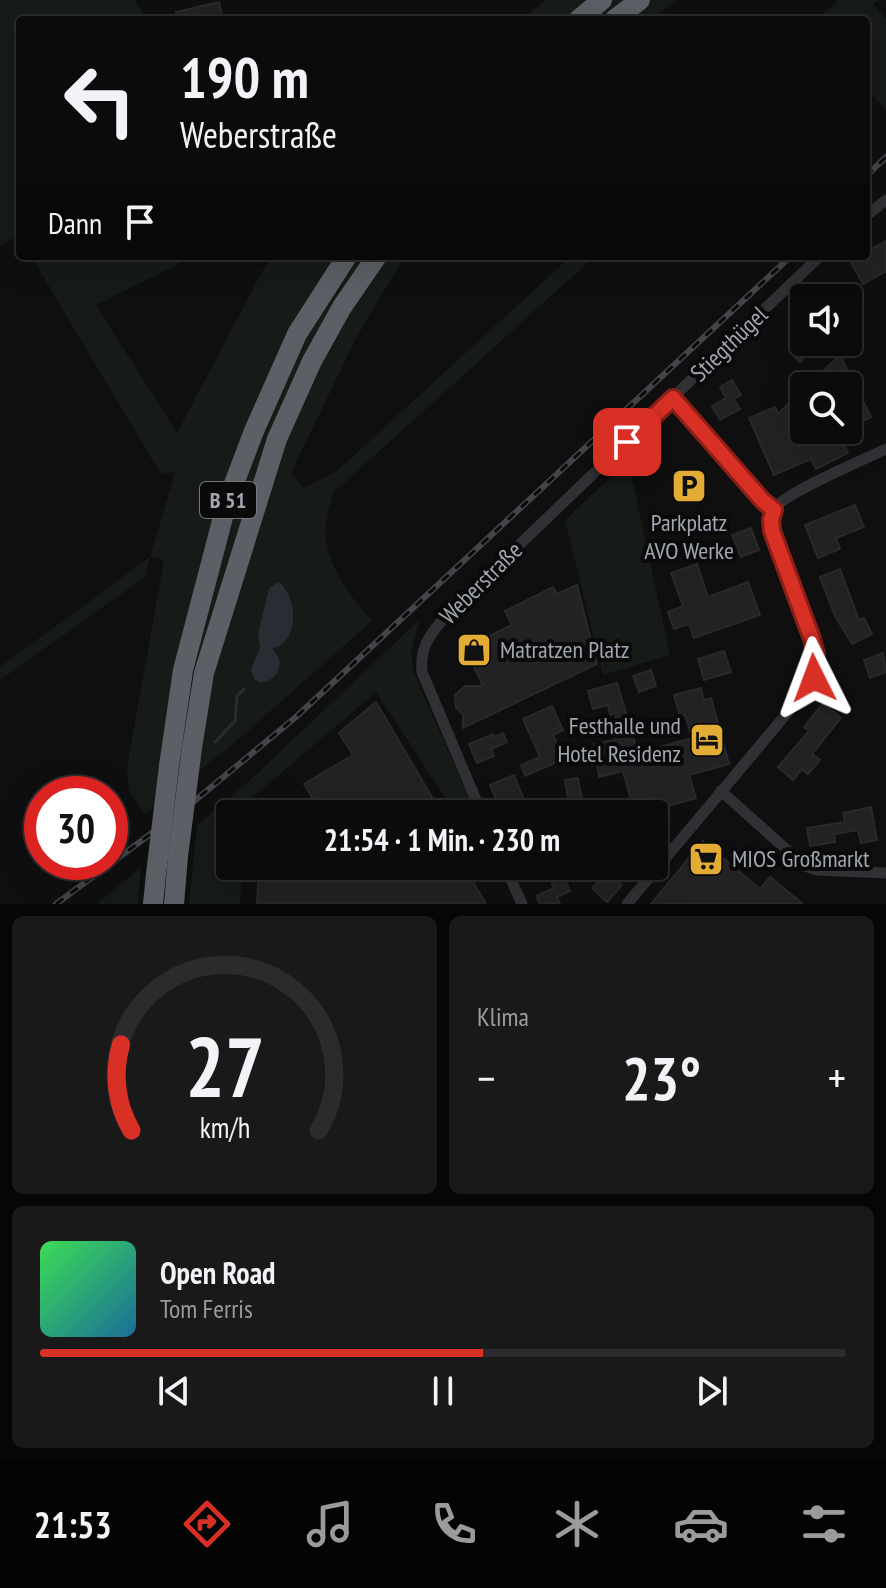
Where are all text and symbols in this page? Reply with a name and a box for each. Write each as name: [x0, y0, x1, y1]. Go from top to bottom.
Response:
text: 190 m: [180, 41, 309, 113]
icon: left: [48, 48, 152, 152]
text: Weberstraße: [180, 111, 337, 158]
icon: arrive: [118, 200, 162, 244]
text: Dann: [48, 203, 102, 242]
map controls: [790, 284, 862, 444]
button: sound: [790, 284, 862, 356]
street label: Stiegthügel: [683, 299, 774, 388]
button: search: [790, 372, 862, 444]
pin: [593, 408, 661, 476]
icon: arrive: [605, 420, 649, 464]
parking icon: Parkplatz AVO Werke: [670, 467, 708, 505]
road number: B 51: [200, 482, 256, 518]
place label: Parkplatz AVO Werke: [644, 507, 734, 566]
street label: Weberstraße: [433, 535, 529, 631]
shop icon: Matratzen Platz: [455, 631, 493, 669]
place label: Matratzen Platz: [500, 634, 629, 665]
position arrow: [772, 636, 856, 720]
place label: Festhalle und Hotel Residenz: [557, 710, 681, 769]
hotel icon: Festhalle und Hotel Residenz: [688, 721, 726, 759]
speed limit sign: 30: [24, 776, 128, 880]
text: 21:54 · 1 Min. · 230 m: [324, 820, 560, 859]
supermarket icon: MIOS Großmarkt: [687, 840, 725, 878]
place label: MIOS Großmarkt: [732, 843, 870, 874]
text: Klima: [477, 1000, 529, 1033]
text: 27: [185, 1012, 264, 1120]
text: 23°: [622, 1039, 701, 1117]
text: −: [477, 1049, 495, 1106]
text: +: [828, 1049, 846, 1106]
text: km/h: [199, 1109, 250, 1146]
text: Open Road: [160, 1253, 275, 1292]
text: Tom Ferris: [160, 1292, 253, 1325]
icon: previous: [152, 1369, 196, 1413]
icon: pause: [421, 1369, 465, 1413]
icon: next: [690, 1369, 734, 1413]
icon: directions: [179, 1496, 235, 1552]
icon: music: [302, 1496, 358, 1552]
icon: phone: [426, 1496, 482, 1552]
icon: climate: [549, 1496, 605, 1552]
icon: car: [673, 1496, 729, 1552]
icon: filters: [796, 1496, 852, 1552]
text: 21:53: [34, 1501, 112, 1548]

